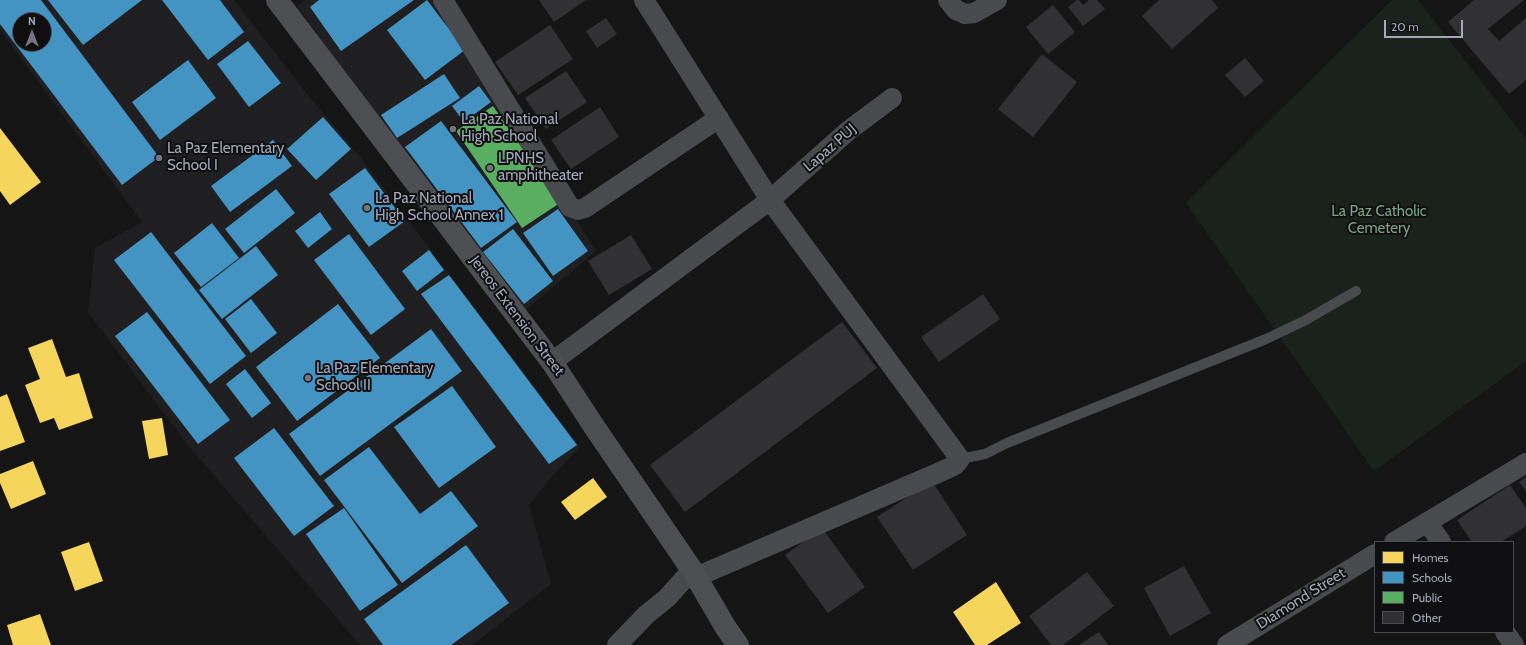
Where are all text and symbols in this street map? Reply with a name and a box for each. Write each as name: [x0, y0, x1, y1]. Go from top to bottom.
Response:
north arrow: [12, 12, 52, 52]
scale bar: [1386, 12, 1465, 38]
text: N: [28, 14, 36, 28]
text: 20 m: [1391, 19, 1419, 34]
place label: La Paz National High School: [461, 111, 558, 146]
street label: Lapaz PUJ: [800, 120, 860, 176]
marker: La Paz National High School: [448, 124, 458, 134]
place label: La Paz Elementary School I: [167, 140, 284, 175]
place label: LPNHS amphitheater: [498, 150, 583, 185]
marker: La Paz Elementary School I: [154, 153, 164, 163]
marker: LPNHS amphitheater: [485, 163, 495, 173]
place label: La Paz National High School Annex 1: [375, 190, 504, 225]
marker: La Paz National High School Annex 1: [362, 203, 372, 213]
park label: La Paz Catholic Cemetery: [1331, 203, 1427, 238]
street label: Jereos Extension Street: [466, 252, 568, 380]
place label: La Paz Elementary School II: [316, 360, 433, 395]
marker: La Paz Elementary School II: [303, 373, 313, 383]
legend: [1374, 541, 1514, 633]
text: Homes: [1412, 550, 1449, 565]
street label: Diamond Street: [1253, 565, 1349, 633]
text: Schools: [1412, 570, 1452, 585]
text: Public: [1412, 590, 1443, 605]
text: Other: [1412, 610, 1442, 625]

